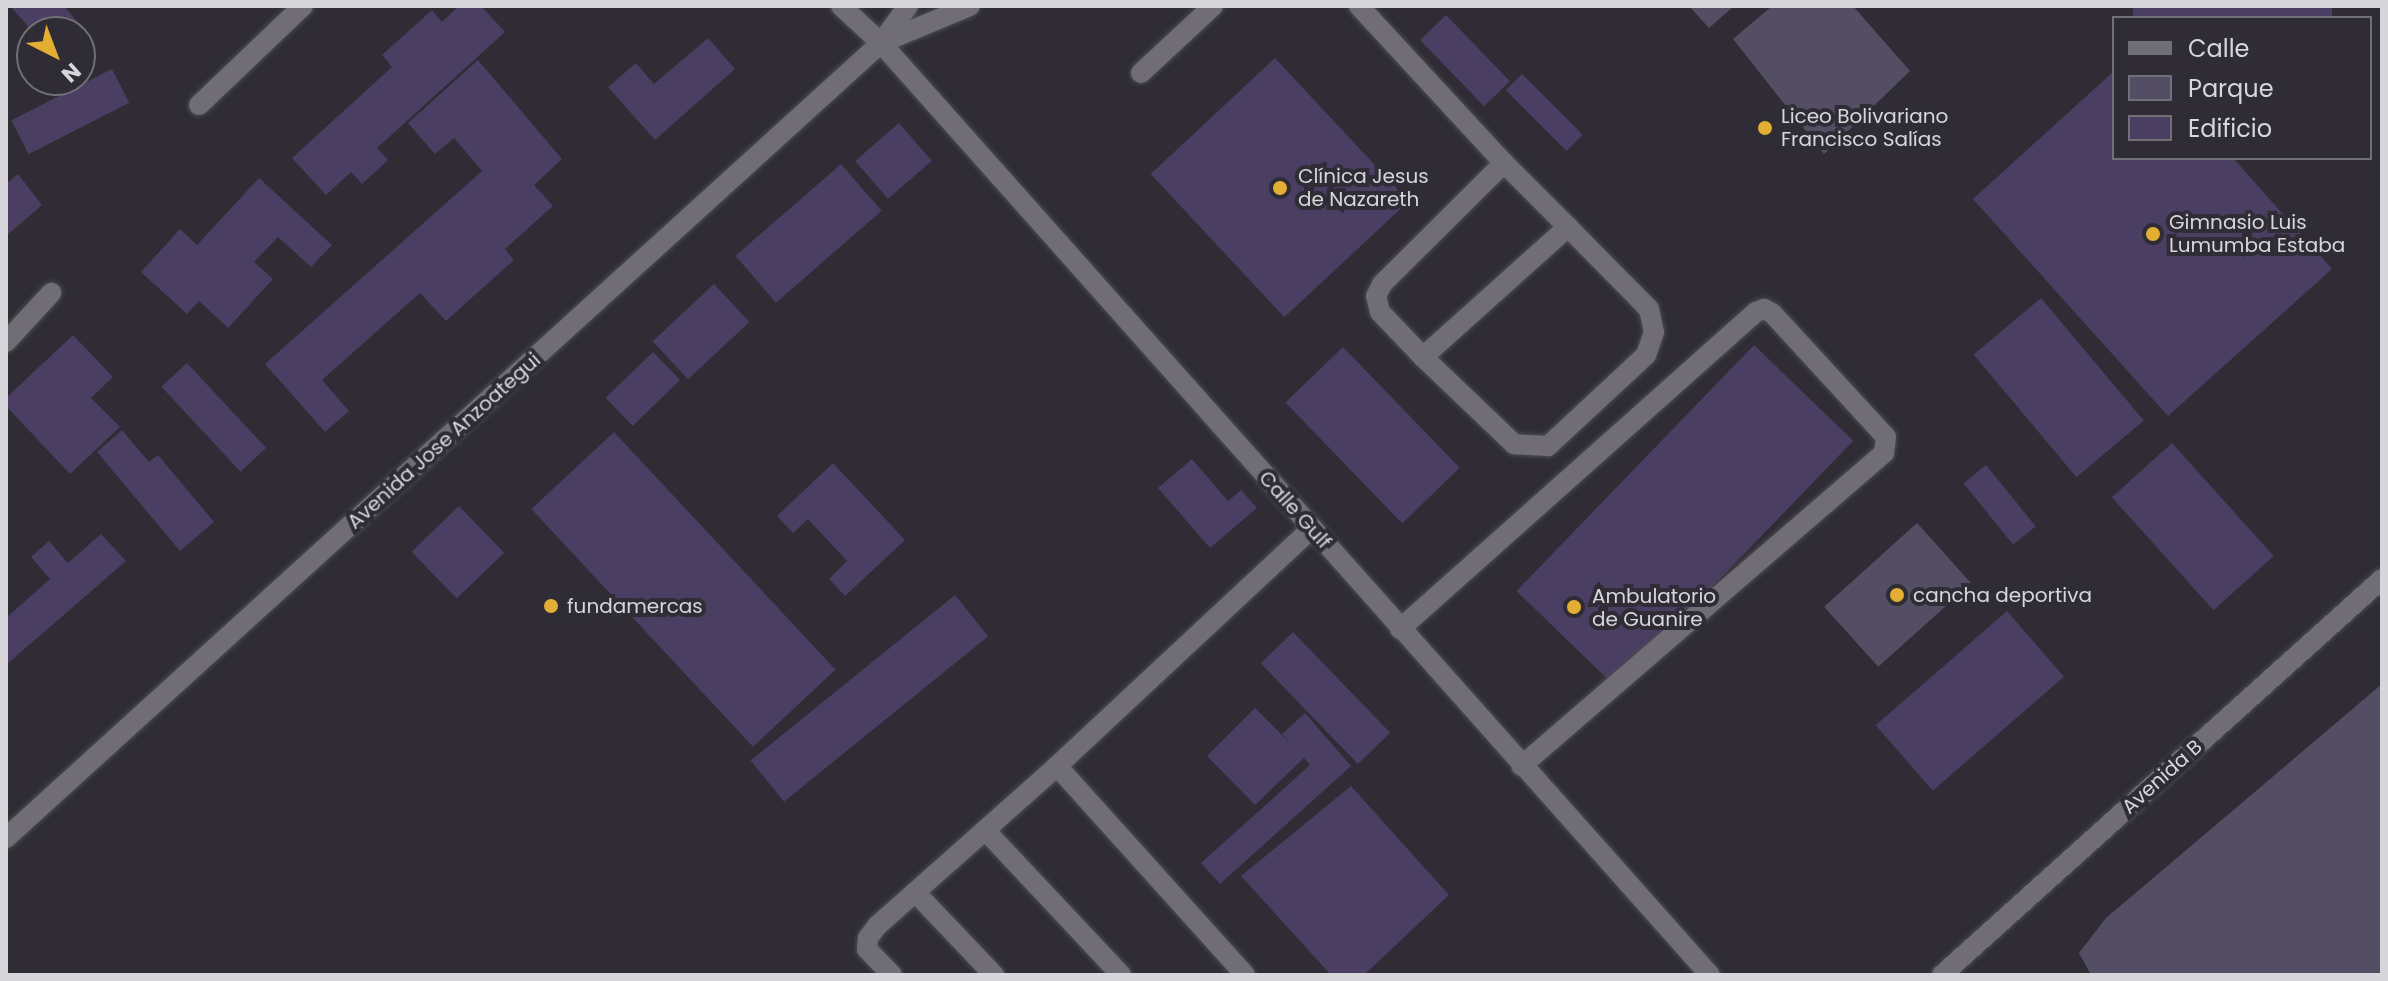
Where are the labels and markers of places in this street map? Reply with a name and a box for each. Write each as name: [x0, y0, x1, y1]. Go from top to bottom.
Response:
place label: Liceo Bolivariano Francisco Salías: [1781, 104, 1948, 151]
marker: Liceo Bolivariano Francisco Salías: [1756, 119, 1774, 137]
place label: Clínica Jesus de Nazareth: [1298, 164, 1429, 211]
marker: Clínica Jesus de Nazareth: [1269, 177, 1291, 199]
place label: Gimnasio Luis Lumumba Estaba: [2169, 210, 2345, 257]
marker: Gimnasio Luis Lumumba Estaba: [2144, 225, 2162, 243]
place label: cancha deportiva: [1913, 583, 2092, 607]
place label: Ambulatorio de Guanire: [1592, 584, 1716, 631]
marker: cancha deportiva: [1888, 586, 1906, 604]
place label: fundamercas: [567, 594, 703, 618]
marker: Ambulatorio de Guanire: [1563, 596, 1585, 618]
marker: fundamercas: [542, 597, 560, 615]

